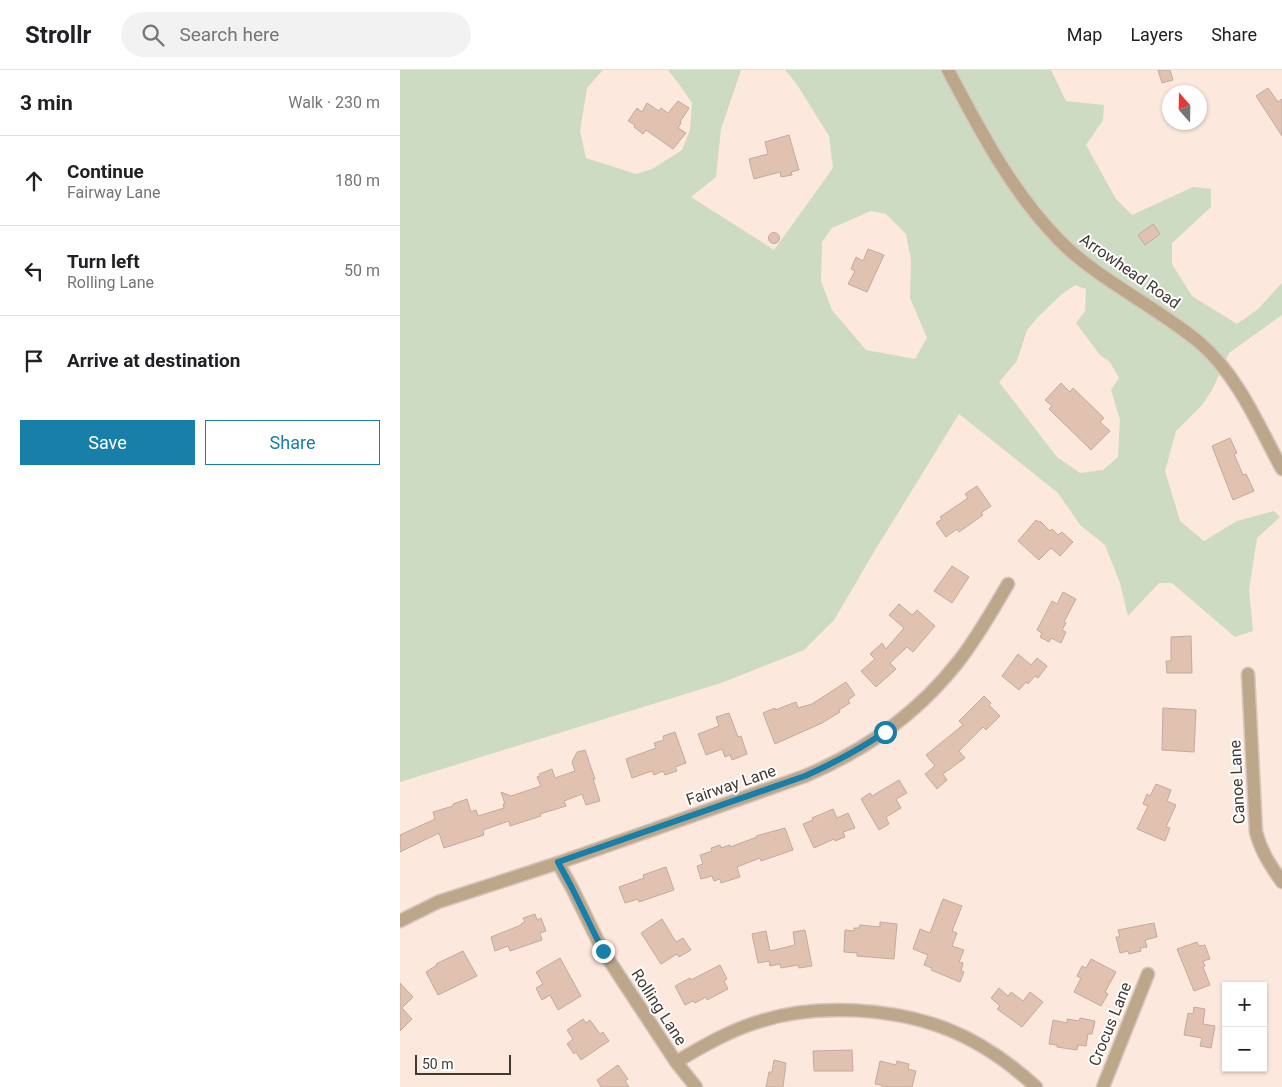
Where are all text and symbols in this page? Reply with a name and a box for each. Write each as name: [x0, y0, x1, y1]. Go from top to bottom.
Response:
search box: [121, 12, 471, 57]
text: Strollr: [25, 21, 91, 49]
icon: search: [139, 21, 167, 49]
text: Search here: [179, 23, 279, 46]
text: Map: [1067, 24, 1102, 45]
text: Layers: [1130, 24, 1183, 45]
text: Share: [1211, 24, 1257, 45]
north arrow: [1162, 85, 1207, 130]
text: 3 min: [20, 91, 73, 115]
text: Walk · 230 m: [288, 93, 380, 112]
text: Continue: [67, 160, 144, 183]
icon: ahead: [20, 167, 48, 195]
text: 180 m: [335, 171, 380, 190]
text: Fairway Lane: [67, 183, 161, 202]
street label: Arrowhead Road: [1076, 229, 1184, 313]
text: Turn left: [67, 250, 140, 273]
icon: left: [20, 257, 48, 285]
text: 50 m: [344, 261, 380, 280]
text: Rolling Lane: [67, 273, 154, 292]
icon: arrive: [20, 347, 48, 375]
text: Arrive at destination: [67, 349, 240, 372]
button: Save: [20, 420, 195, 465]
button: Share: [205, 420, 380, 465]
route start: [874, 721, 897, 744]
street label: Canoe Lane: [1225, 739, 1249, 825]
street label: Fairway Lane: [684, 761, 778, 809]
route end: [592, 940, 615, 963]
street label: Rolling Lane: [627, 965, 691, 1049]
street label: Crocus Lane: [1085, 979, 1135, 1069]
map controls: [1222, 982, 1267, 1072]
button: +: [1222, 982, 1267, 1027]
button: −: [1222, 1027, 1267, 1072]
scale bar: [415, 1052, 511, 1075]
text: 50 m: [422, 1056, 454, 1072]

